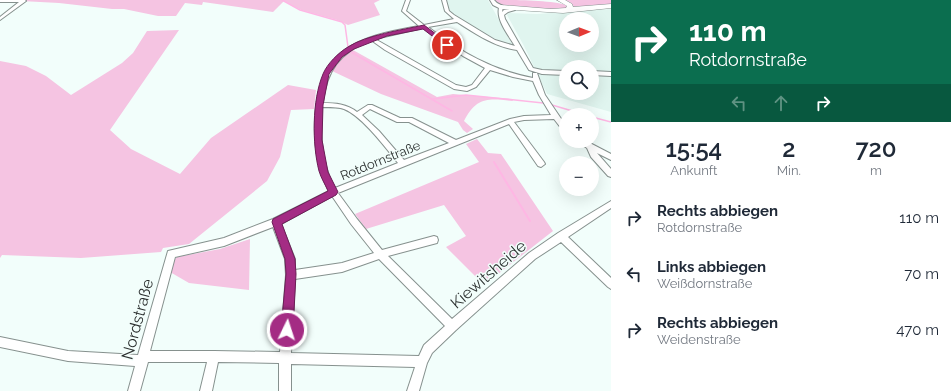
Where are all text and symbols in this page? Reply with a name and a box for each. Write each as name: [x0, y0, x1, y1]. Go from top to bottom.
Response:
north arrow: [559, 12, 599, 52]
map controls: [559, 12, 599, 196]
text: 110 m: [689, 15, 767, 48]
icon: right: [623, 16, 675, 68]
pin: [430, 28, 464, 62]
icon: arrive: [436, 34, 458, 56]
text: Rotdornstraße: [689, 49, 807, 70]
button: search: [559, 60, 599, 100]
icon: left: [728, 92, 750, 114]
icon: ahead: [770, 92, 792, 114]
icon: right: [812, 92, 834, 114]
button: +: [559, 108, 599, 148]
text: 15:54: [666, 134, 722, 163]
text: 2: [782, 134, 795, 163]
text: 720: [855, 134, 897, 163]
street label: Rotdornstraße: [338, 137, 423, 183]
button: −: [559, 156, 599, 196]
text: Ankunft: [670, 163, 717, 178]
text: Min.: [777, 163, 801, 178]
text: m: [870, 163, 882, 178]
text: Rechts abbiegen: [657, 202, 778, 220]
icon: right: [623, 207, 645, 229]
text: 110 m: [899, 209, 939, 227]
text: Rotdornstraße: [657, 220, 742, 235]
street label: Kiewitsheide: [447, 236, 530, 312]
text: Links abbiegen: [657, 258, 766, 276]
icon: left: [623, 263, 645, 285]
text: 70 m: [904, 265, 939, 283]
text: Weißdornstraße: [657, 276, 752, 291]
street label: Nordstraße: [118, 277, 157, 362]
position arrow: [266, 309, 308, 351]
text: Rechts abbiegen: [657, 314, 778, 332]
icon: right: [623, 319, 645, 341]
text: 470 m: [896, 321, 939, 339]
text: Weidenstraße: [657, 332, 741, 347]

